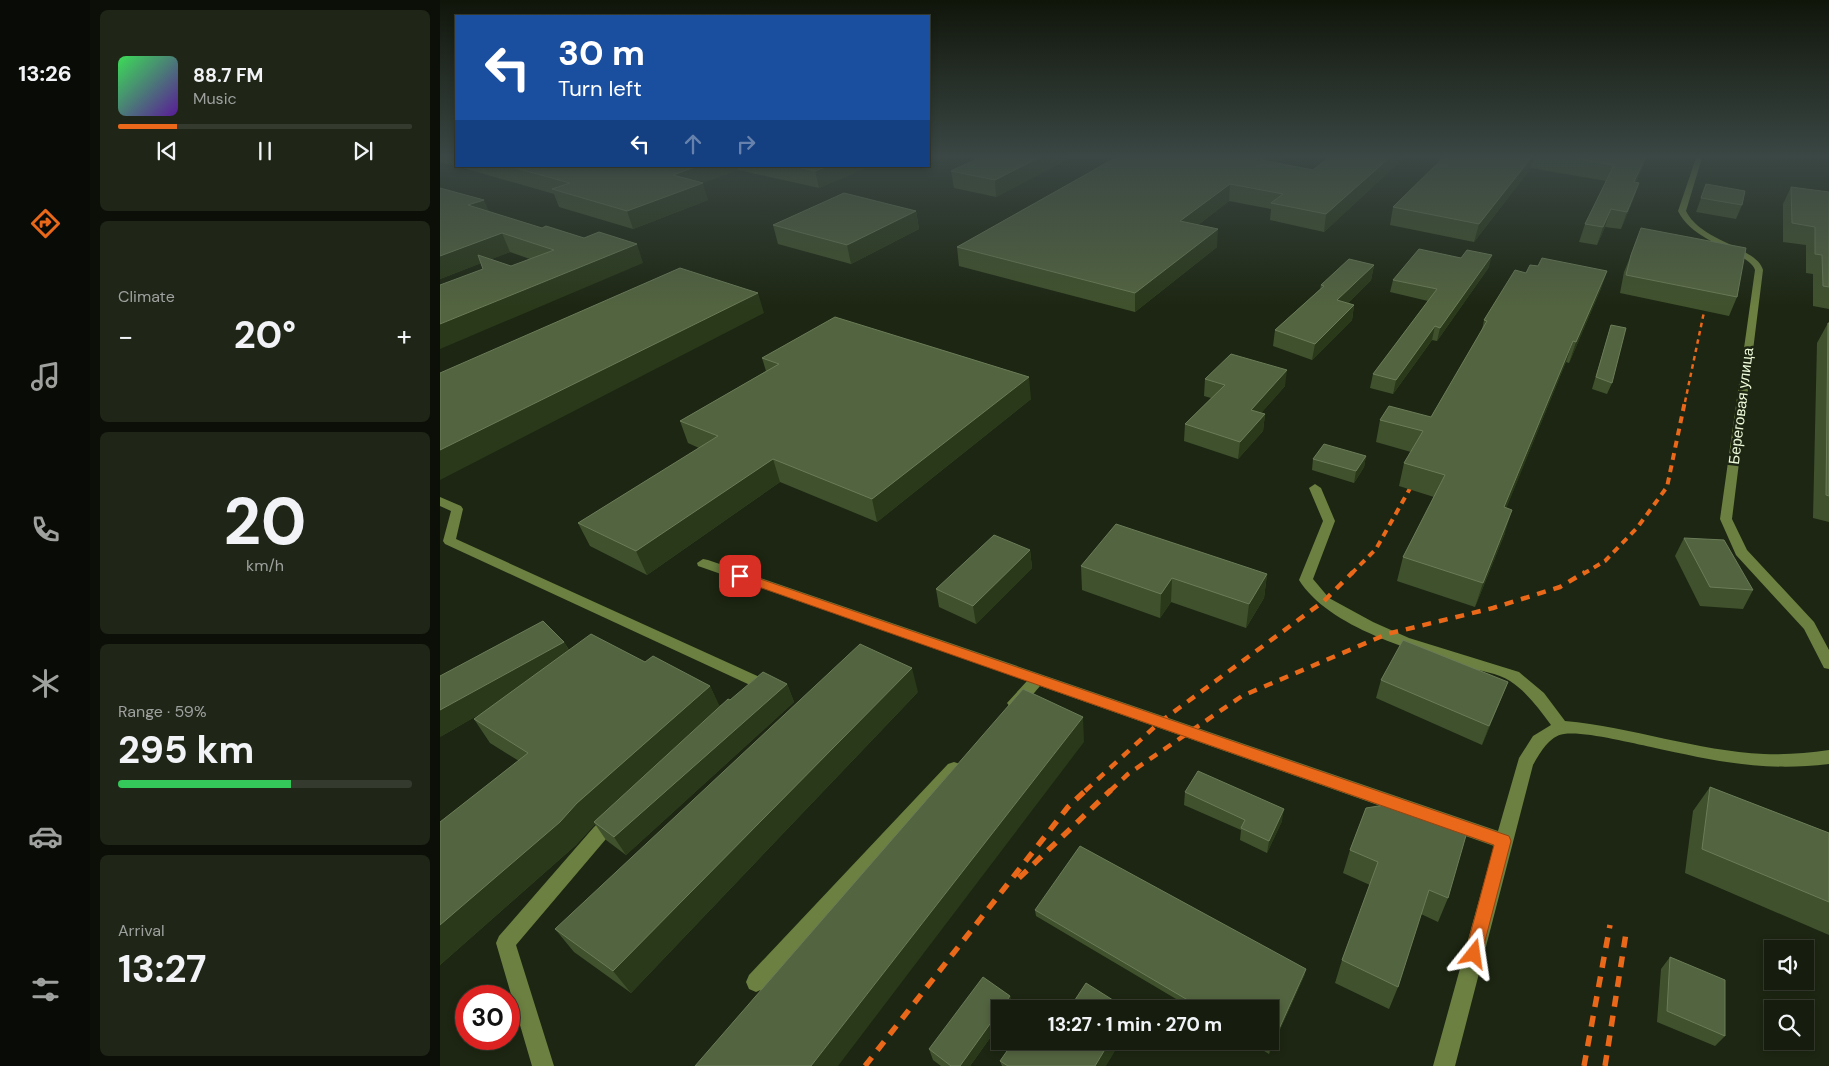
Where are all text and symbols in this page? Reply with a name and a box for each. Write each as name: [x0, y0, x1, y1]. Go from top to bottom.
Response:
text: 30 m: [558, 30, 645, 76]
icon: left: [475, 35, 540, 100]
text: 13:26: [18, 59, 72, 88]
text: 88.7 FM: [193, 63, 263, 88]
text: Turn left: [558, 74, 642, 103]
text: Music: [193, 88, 237, 109]
icon: left: [626, 130, 654, 158]
icon: ahead: [679, 130, 707, 158]
icon: right: [732, 130, 760, 158]
icon: previous: [153, 137, 181, 165]
icon: pause: [251, 137, 279, 165]
icon: next: [349, 137, 377, 165]
icon: directions: [28, 206, 63, 241]
text: Climate: [118, 286, 175, 307]
text: 20°: [234, 310, 296, 360]
text: −: [118, 318, 133, 355]
text: +: [397, 318, 412, 355]
street label: Береговая улица: [1724, 346, 1758, 466]
icon: music: [28, 359, 63, 394]
text: 20: [224, 480, 307, 564]
icon: phone: [28, 512, 63, 547]
text: km/h: [246, 555, 284, 576]
pin: [719, 555, 761, 597]
icon: arrive: [726, 562, 754, 590]
icon: climate: [28, 666, 63, 701]
text: Range · 59%: [118, 701, 206, 722]
text: 295 km: [118, 725, 254, 775]
icon: car: [28, 819, 63, 854]
text: Arrival: [118, 920, 165, 941]
position arrow: [1447, 927, 1499, 979]
map controls: [1764, 940, 1814, 1050]
button: sound: [1764, 940, 1814, 990]
text: 13:27: [118, 944, 206, 994]
icon: filters: [28, 972, 63, 1007]
speed limit sign: 30: [455, 985, 520, 1050]
button: search: [1764, 1000, 1814, 1050]
text: 13:27 · 1 min · 270 m: [1048, 1012, 1222, 1037]

